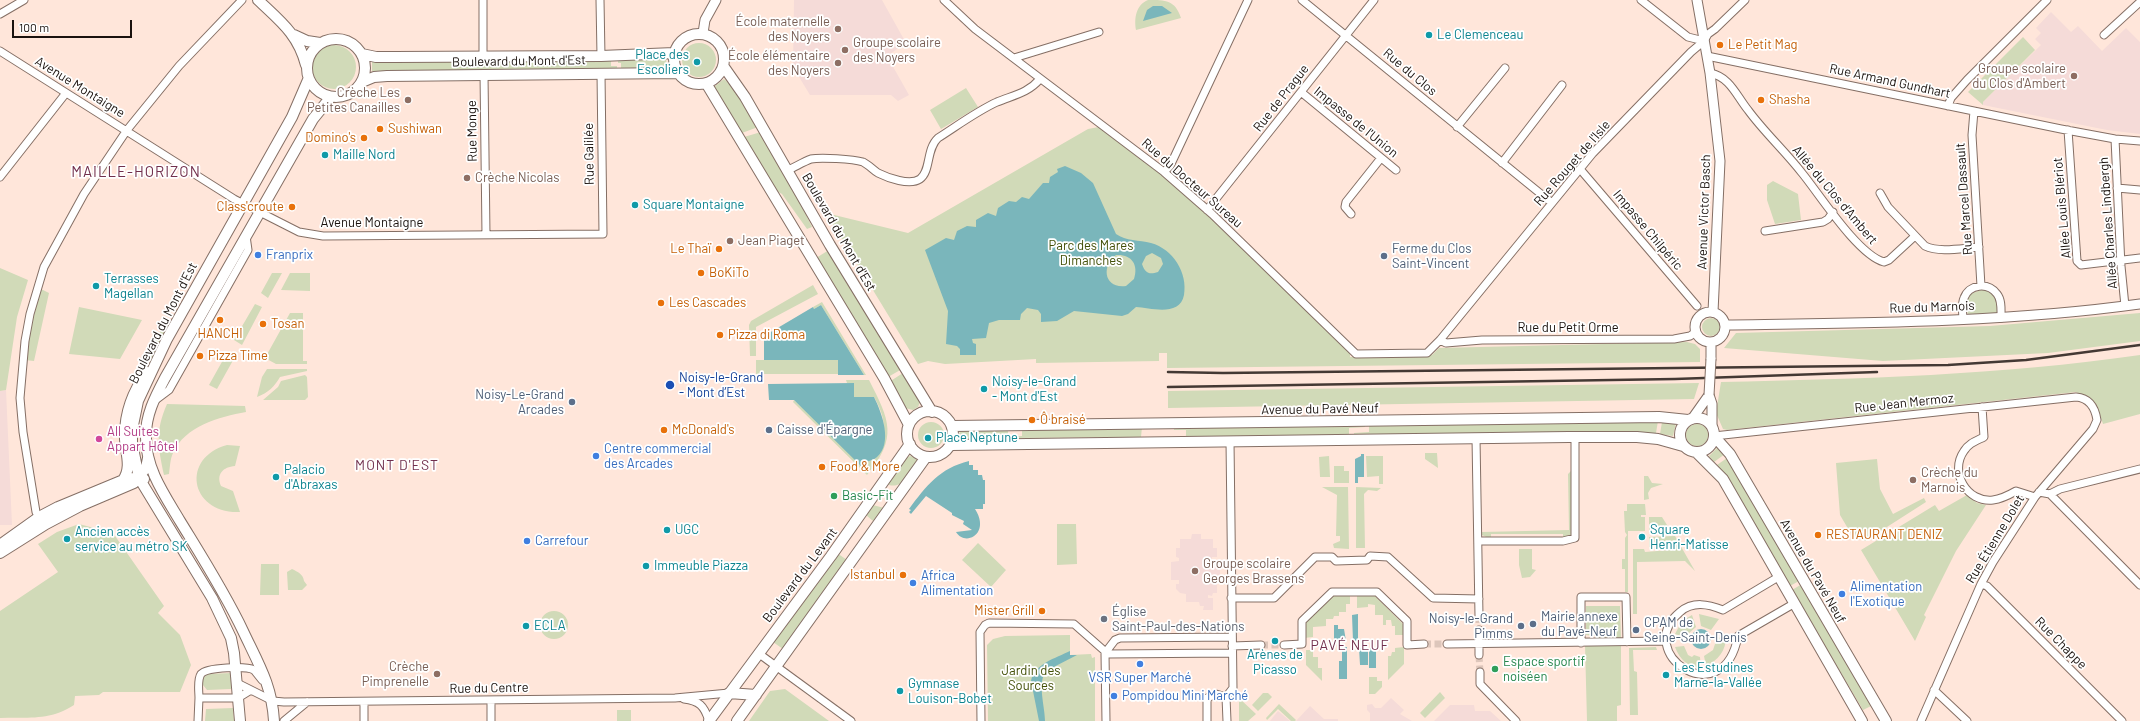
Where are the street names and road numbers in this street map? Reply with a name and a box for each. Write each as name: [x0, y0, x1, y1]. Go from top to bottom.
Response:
street label: Rue du Clos: [1380, 45, 1440, 99]
street label: Boulevard du Mont d'Est: [452, 52, 586, 70]
street label: Avenue Montaigne: [32, 53, 128, 121]
street label: Rue de Prague: [1250, 61, 1312, 135]
street label: Rue Armand Gundhart: [1828, 61, 1952, 101]
street label: Impasse de l'Union: [1311, 83, 1401, 161]
street label: Rue Monge: [464, 100, 480, 162]
street label: Rue Rouget de l'Isle: [1531, 117, 1613, 209]
street label: Rue Galilée: [581, 123, 597, 185]
street label: Rue du Docteur Sureau: [1138, 135, 1246, 231]
street label: Allée du Clos d’Ambert: [1789, 142, 1881, 248]
street label: Rue Marcel Dassault: [1952, 142, 1976, 256]
street label: Avenue Victor Basch: [1694, 154, 1714, 270]
street label: Allée Charles Lindbergh: [2096, 156, 2120, 290]
street label: Allée Louis Blériot: [2050, 157, 2074, 259]
street label: Boulevard du Mont d'Est: [799, 170, 879, 294]
street label: Impasse Chilpéric: [1610, 187, 1686, 273]
street label: Avenue Montaigne: [321, 215, 423, 231]
street label: Boulevard du Mont d'Est: [126, 260, 200, 386]
street label: Rue du Marnois: [1889, 298, 1975, 316]
street label: Rue du Petit Orme: [1517, 320, 1619, 336]
street label: Rue Jean Mermoz: [1854, 390, 1954, 416]
street label: Avenue du Pavé Neuf: [1261, 400, 1379, 418]
street label: Rue Étienne Dolet: [1962, 492, 2028, 586]
street label: Avenue du Pavé Neuf: [1777, 516, 1849, 626]
street label: Boulevard du Levant: [759, 525, 841, 625]
street label: Rue Chappe: [2032, 614, 2090, 672]
street label: Rue du Centre: [449, 680, 529, 696]

